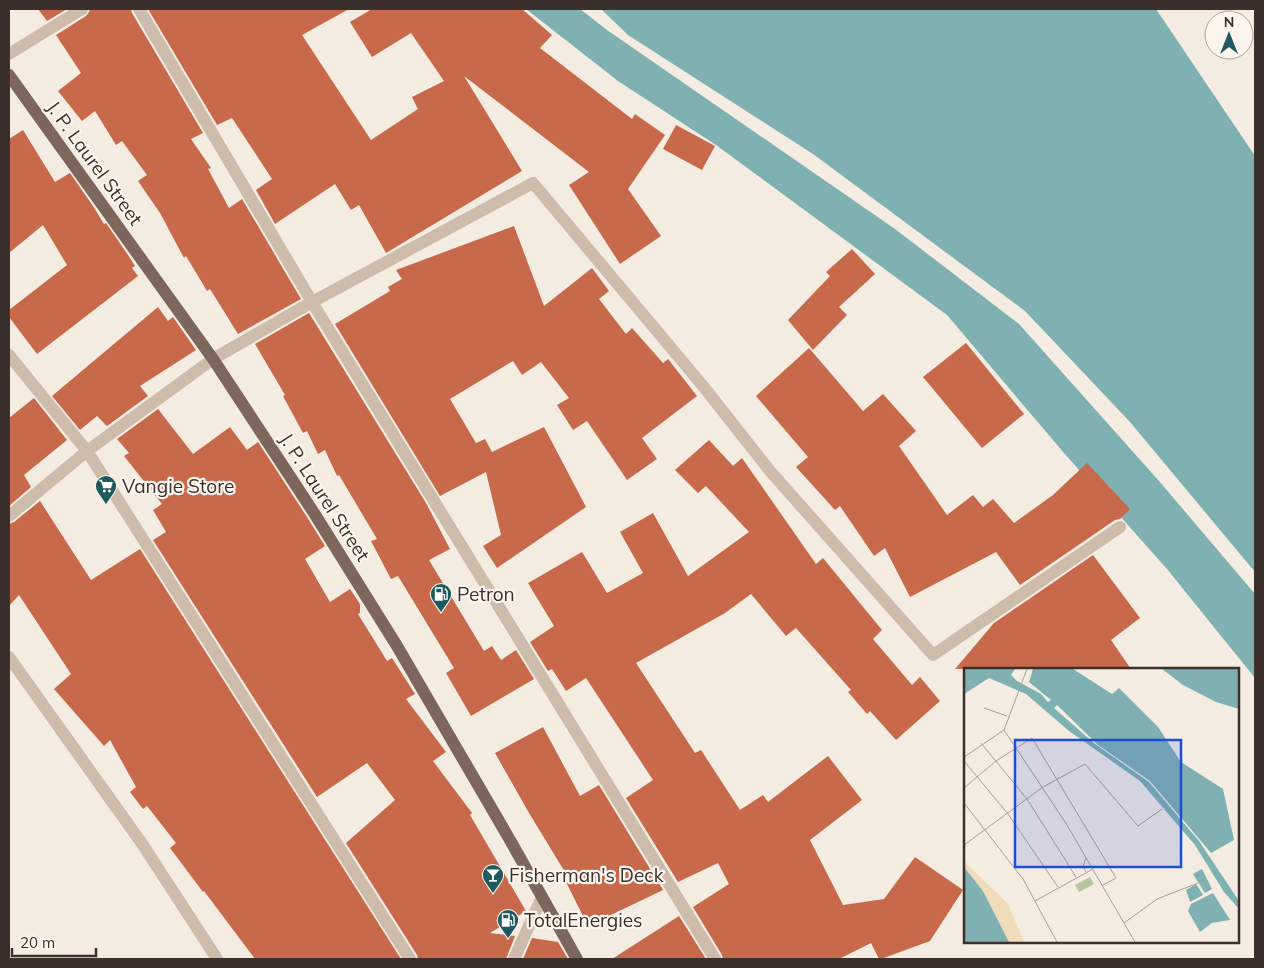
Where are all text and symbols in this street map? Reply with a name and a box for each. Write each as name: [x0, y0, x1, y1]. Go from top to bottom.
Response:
north arrow: [1204, 10, 1254, 60]
text: N: [1224, 13, 1234, 31]
street label: J. P. Laurel Street: [42, 96, 148, 230]
street label: J. P. Laurel Street: [275, 428, 376, 566]
supermarket icon: Vangie Store: [94, 474, 118, 505]
place label: Vangie Store: [122, 474, 234, 498]
fuel station icon: Petron: [429, 582, 453, 613]
place label: Petron: [457, 582, 515, 606]
inset map: [964, 668, 1239, 943]
bar icon: Fisherman's Deck: [481, 863, 505, 894]
place label: Fisherman's Deck: [509, 863, 664, 887]
fuel station icon: TotalEnergies: [496, 908, 520, 939]
place label: TotalEnergies: [524, 908, 643, 932]
scale bar: [12, 926, 96, 958]
text: 20 m: [20, 933, 55, 952]

